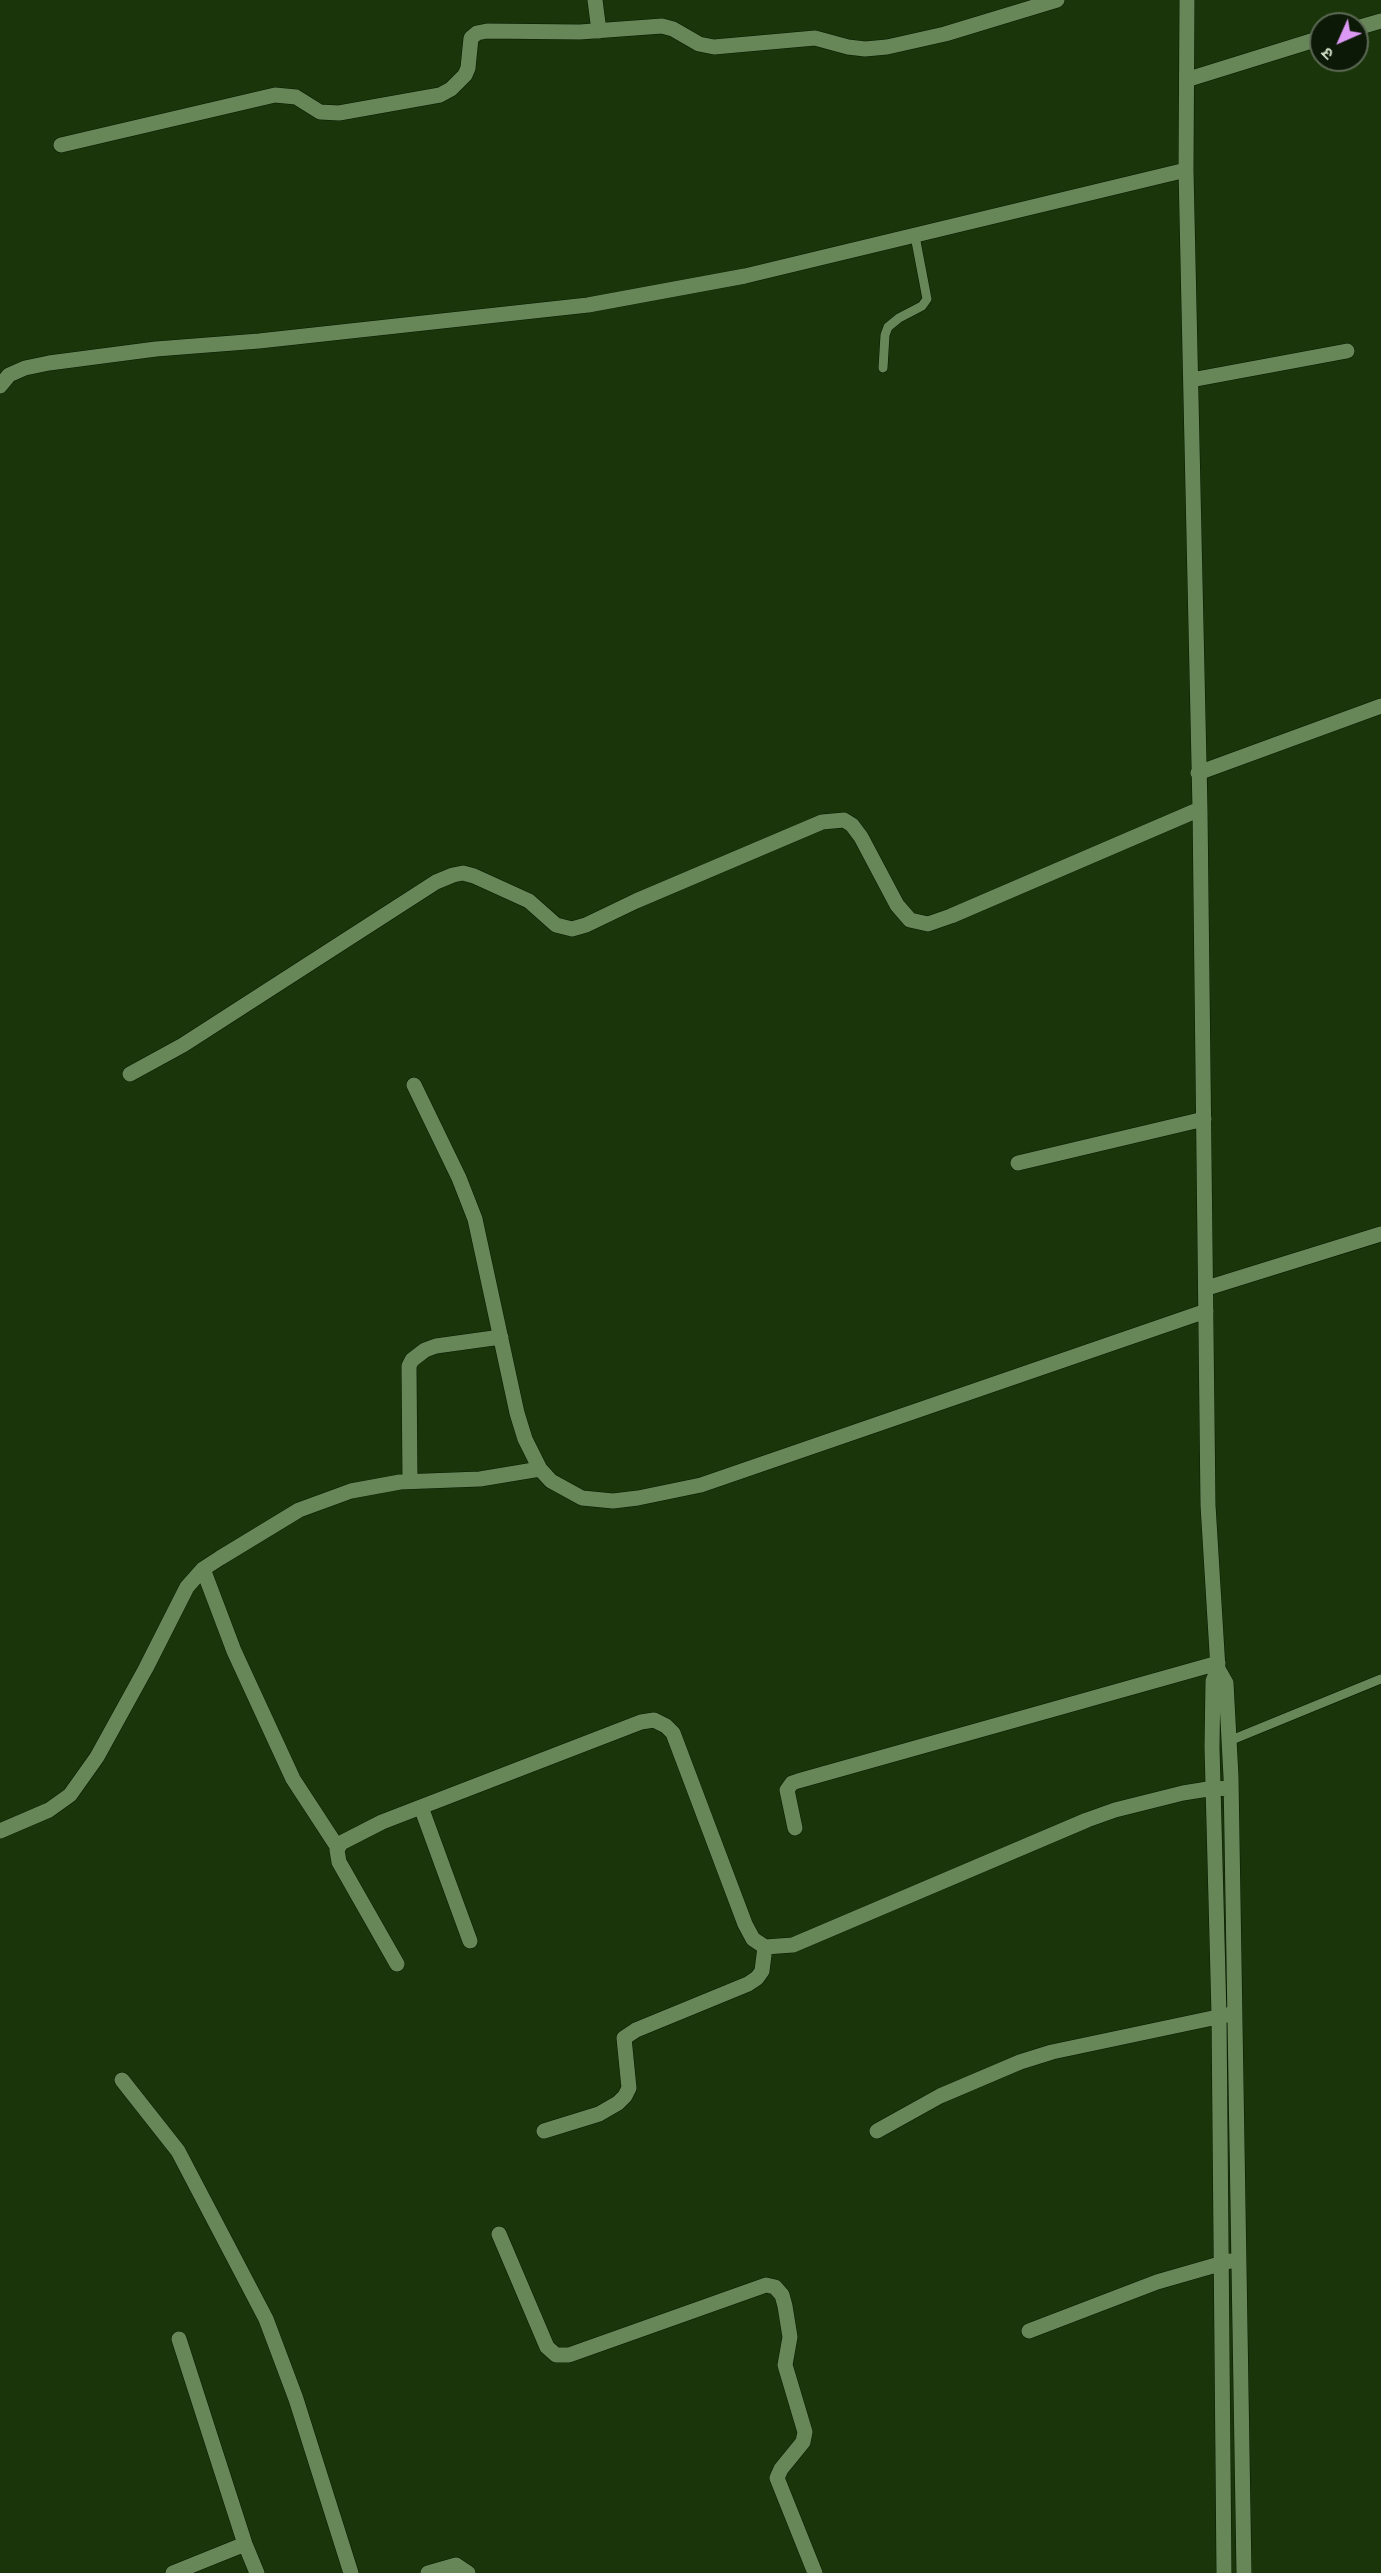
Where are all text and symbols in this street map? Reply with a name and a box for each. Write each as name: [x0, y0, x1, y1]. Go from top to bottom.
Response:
north arrow: [1309, 12, 1369, 72]
text: उ: [1317, 43, 1338, 64]

